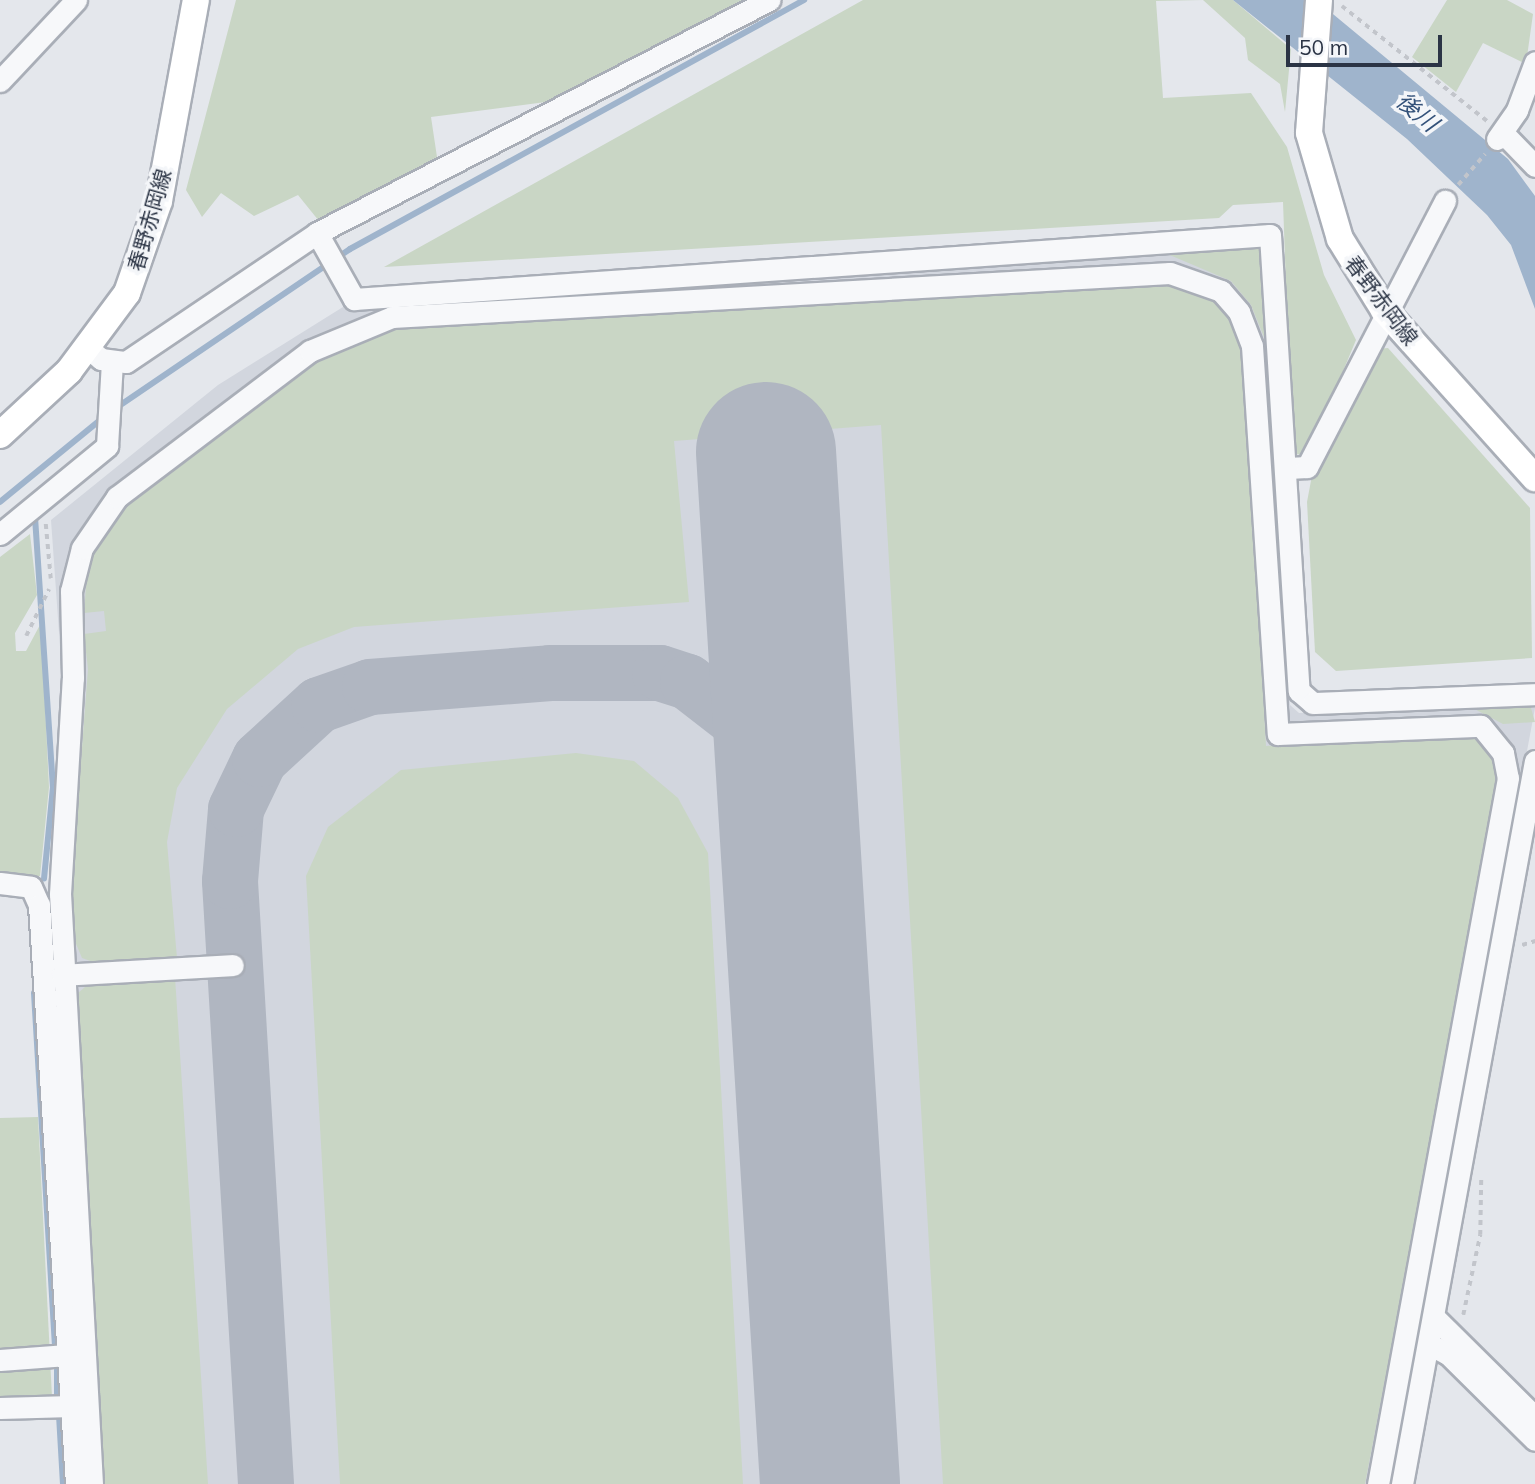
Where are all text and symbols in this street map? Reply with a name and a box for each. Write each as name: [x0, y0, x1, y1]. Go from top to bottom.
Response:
scale bar: [1290, 21, 1446, 65]
text: 50 m: [1299, 34, 1348, 60]
water label: 後川: [1391, 87, 1443, 137]
street label: 春野赤岡線: [122, 166, 176, 274]
street label: 春野赤岡線: [1340, 250, 1424, 350]

